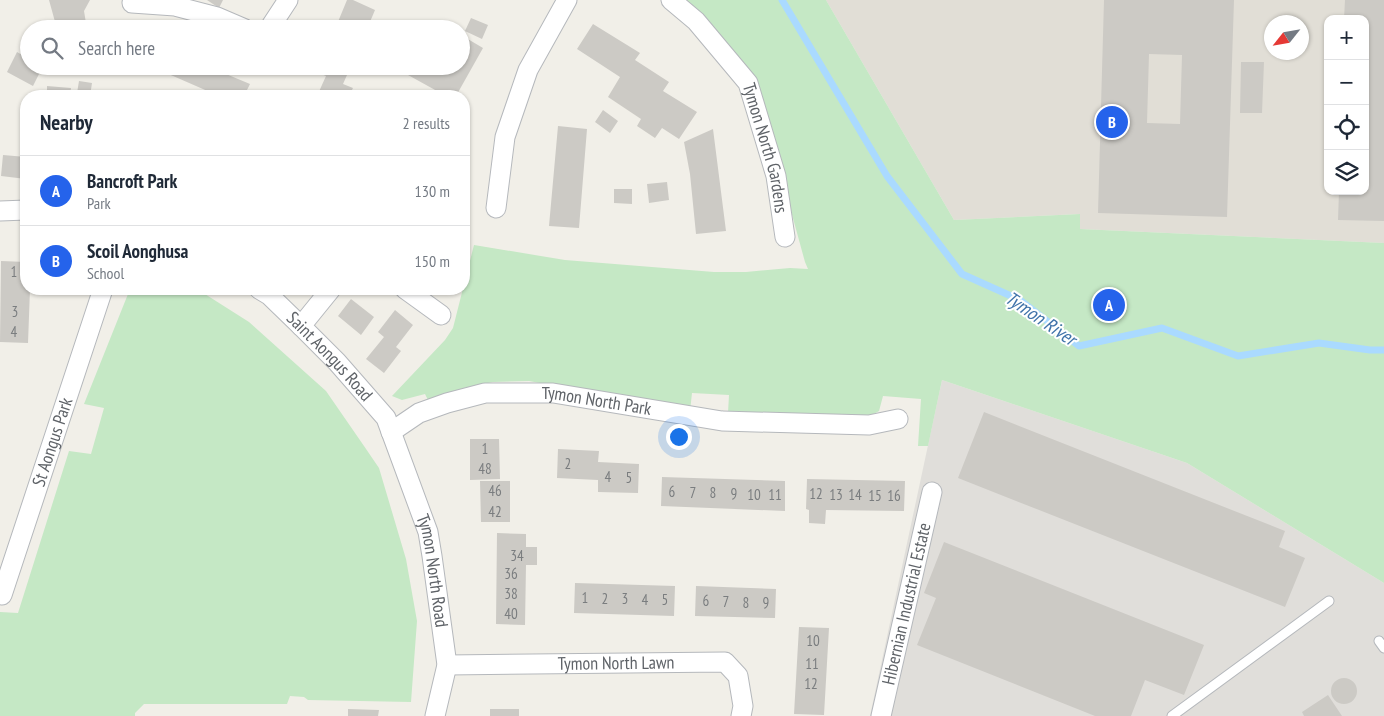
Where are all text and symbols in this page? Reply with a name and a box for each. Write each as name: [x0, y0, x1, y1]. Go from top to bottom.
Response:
north arrow: [1264, 15, 1309, 60]
map controls: [1324, 15, 1369, 195]
button: +: [1324, 15, 1369, 60]
search box: [20, 20, 470, 75]
icon: search: [38, 34, 66, 62]
text: Search here: [78, 36, 155, 60]
button: −: [1324, 60, 1369, 105]
street label: Tymon North Gardens: [738, 80, 793, 215]
pin: B: [1096, 103, 1128, 141]
button: locate: [1324, 105, 1369, 150]
text: Nearby: [40, 109, 93, 136]
text: 2 results: [403, 113, 450, 133]
button: layers: [1324, 150, 1369, 195]
text: Bancroft Park: [87, 169, 177, 193]
text: A: [52, 181, 60, 201]
text: 130 m: [415, 181, 450, 201]
text: Park: [87, 193, 111, 213]
text: Scoil Aonghusa: [87, 239, 188, 263]
text: B: [52, 251, 60, 271]
text: 150 m: [415, 251, 450, 271]
house number: 1: [11, 262, 17, 281]
text: School: [87, 263, 124, 283]
water label: Tymon River: [1001, 286, 1083, 352]
pin: A: [1093, 286, 1125, 324]
house number: 3: [12, 302, 18, 321]
street label: Saint Aongus Road: [282, 306, 378, 406]
house number: 4: [11, 322, 18, 341]
street label: Tymon North Park: [542, 381, 653, 420]
street label: St Aongus Park: [27, 395, 77, 489]
your location: [666, 424, 692, 450]
house number: 1: [482, 439, 488, 458]
house number: 2: [565, 454, 571, 473]
house number: 48: [478, 459, 492, 478]
house number: 4: [605, 467, 612, 486]
house number: 5: [626, 468, 632, 487]
house number: 46: [488, 481, 502, 500]
house number: 6: [669, 482, 676, 501]
house number: 7: [690, 483, 696, 502]
house number: 8: [710, 483, 716, 502]
house number: 9: [731, 484, 737, 503]
house number: 12: [809, 484, 823, 503]
house number: 10: [747, 485, 761, 504]
house number: 11: [768, 485, 782, 504]
house number: 13: [829, 485, 843, 504]
house number: 14: [848, 485, 862, 504]
house number: 15: [868, 486, 882, 505]
house number: 16: [887, 486, 901, 505]
house number: 42: [488, 502, 502, 521]
street label: Tymon North Road: [411, 511, 454, 629]
street label: Hibernian Industrial Estate: [876, 520, 936, 687]
house number: 34: [510, 546, 524, 565]
house number: 36: [504, 564, 518, 583]
house number: 38: [504, 584, 518, 603]
house number: 1: [582, 588, 588, 607]
house number: 2: [602, 589, 608, 608]
house number: 3: [622, 589, 628, 608]
house number: 4: [642, 590, 649, 609]
house number: 5: [662, 590, 668, 609]
house number: 6: [703, 591, 710, 610]
house number: 7: [723, 592, 729, 611]
house number: 8: [743, 593, 749, 612]
house number: 9: [763, 593, 769, 612]
house number: 40: [504, 604, 518, 623]
house number: 10: [806, 631, 820, 650]
street label: Tymon North Lawn: [558, 651, 674, 675]
house number: 11: [805, 654, 819, 673]
house number: 12: [804, 674, 818, 693]

